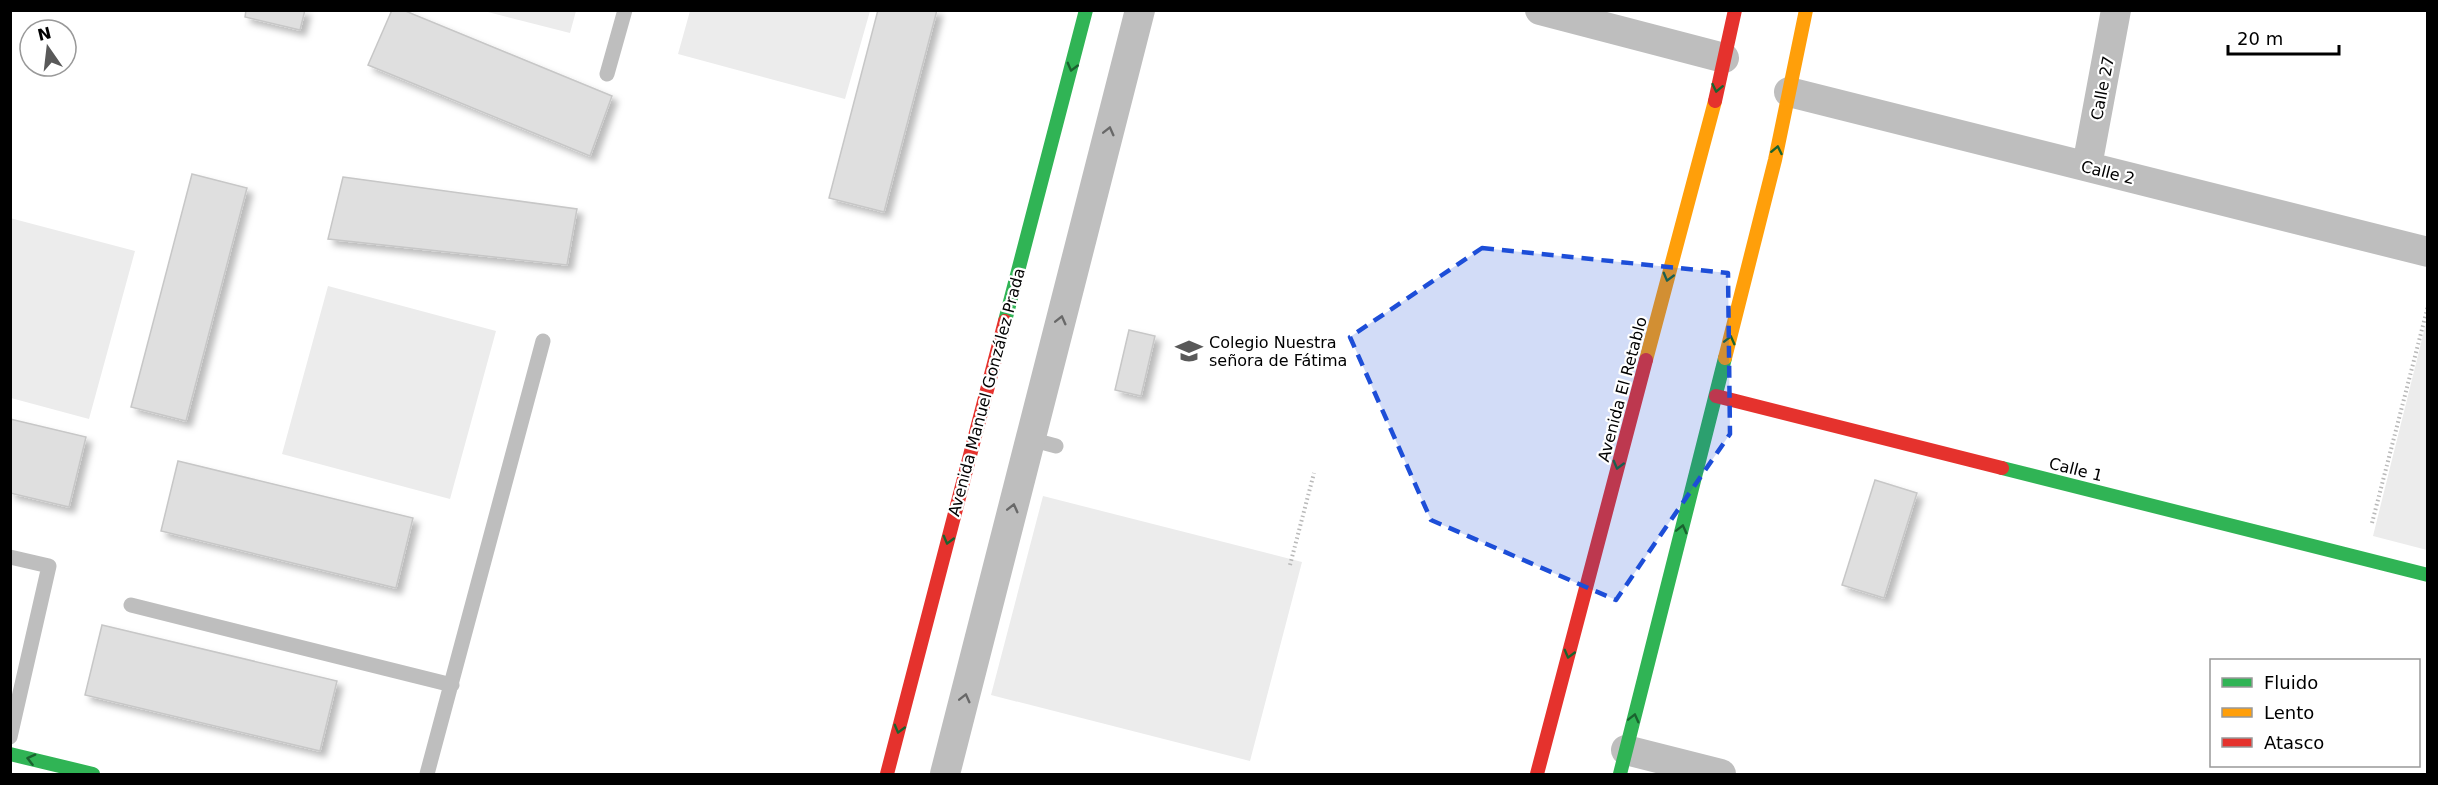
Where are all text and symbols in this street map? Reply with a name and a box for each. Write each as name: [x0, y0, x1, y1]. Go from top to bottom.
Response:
north arrow: [18, 18, 78, 78]
scale bar: [2228, 18, 2339, 56]
text: N: [36, 23, 53, 45]
text: 20 m: [2237, 28, 2283, 49]
street label: Calle 27: [2087, 54, 2118, 122]
one-way arrow: [1066, 62, 1079, 72]
one-way arrow: [1712, 83, 1725, 93]
one-way arrow: [1102, 126, 1115, 136]
one-way arrow: [1770, 146, 1783, 156]
street label: Calle 2: [2079, 157, 2137, 188]
street label: Avenida Manuel González Prada: [944, 266, 1029, 518]
one-way arrow: [1663, 271, 1675, 282]
one-way arrow: [1054, 315, 1067, 325]
street label: Avenida El Retablo: [1594, 315, 1651, 464]
place label: Colegio Nuestra señora de Fátima: [1209, 333, 1347, 370]
one-way arrow: [1723, 335, 1736, 345]
school or university icon: Colegio Nuestra señora de Fátima: [1174, 336, 1204, 366]
street label: Calle 1: [2047, 454, 2105, 485]
one-way arrow: [1613, 460, 1626, 470]
one-way arrow: [1005, 504, 1018, 514]
one-way arrow: [1675, 524, 1688, 534]
one-way arrow: [943, 534, 955, 545]
one-way arrow: [1563, 649, 1576, 659]
legend: [2210, 659, 2420, 767]
text: Fluido: [2264, 672, 2318, 693]
one-way arrow: [958, 693, 971, 703]
text: Lento: [2264, 702, 2314, 723]
one-way arrow: [1627, 713, 1640, 723]
one-way arrow: [893, 724, 906, 734]
text: Atasco: [2264, 732, 2324, 753]
one-way arrow: [27, 754, 37, 767]

